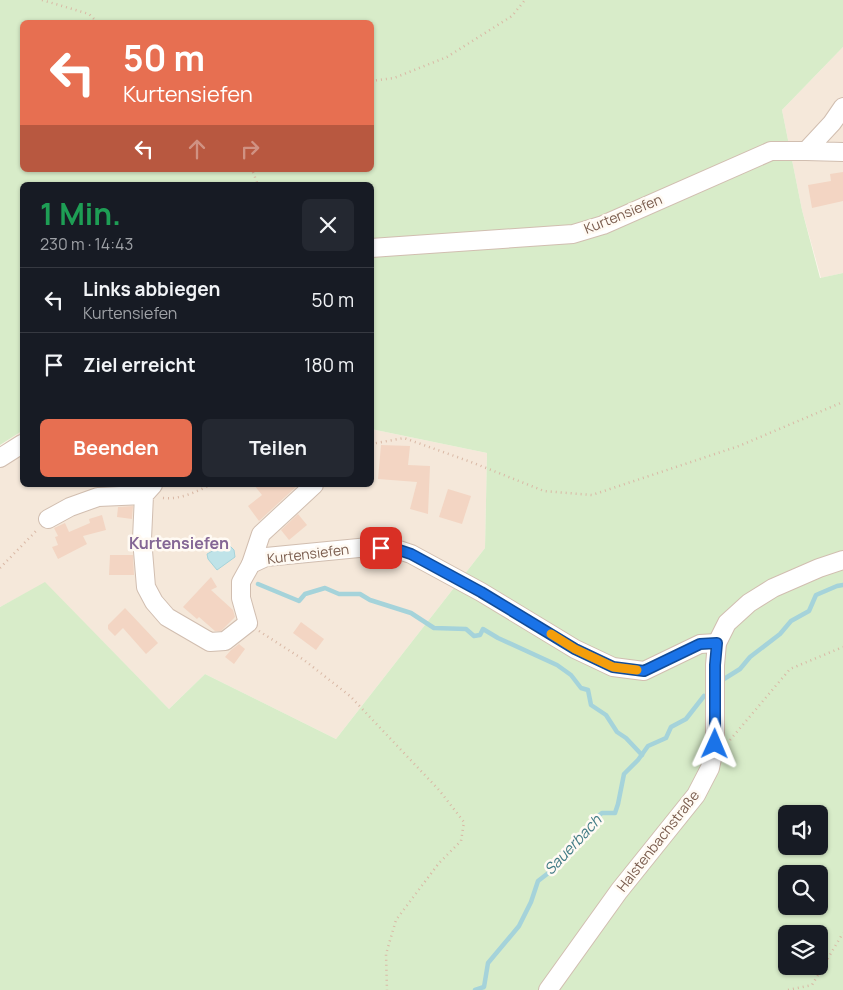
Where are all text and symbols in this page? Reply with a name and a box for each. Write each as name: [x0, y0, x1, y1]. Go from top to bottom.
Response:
text: 50 m: [123, 34, 205, 82]
icon: left: [40, 40, 105, 105]
text: Kurtensiefen: [123, 79, 253, 109]
icon: left: [130, 135, 158, 163]
icon: ahead: [183, 135, 211, 163]
icon: right: [236, 135, 264, 163]
street label: Kurtensiefen: [581, 189, 665, 238]
text: 1 Min.: [40, 193, 121, 234]
button: close: [302, 199, 354, 251]
text: 230 m · 14:43: [40, 233, 133, 255]
text: Links abbiegen: [83, 276, 220, 302]
icon: left: [40, 286, 68, 314]
text: 50 m: [312, 287, 354, 313]
text: Kurtensiefen: [83, 302, 177, 324]
icon: arrive: [40, 351, 68, 379]
text: Ziel erreicht: [83, 352, 196, 378]
text: 180 m: [304, 352, 354, 378]
button: Beenden: [40, 419, 192, 477]
button: Teilen: [202, 419, 354, 477]
pin: [360, 527, 402, 569]
district label: Kurtensiefen: [129, 532, 229, 554]
icon: arrive: [367, 534, 395, 562]
street label: Kurtensiefen: [266, 539, 350, 568]
position arrow: [688, 717, 740, 769]
street label: Halstenbachstraße: [612, 786, 703, 895]
map controls: [778, 805, 828, 975]
button: sound: [778, 805, 828, 855]
water label: Sauerbach: [539, 809, 607, 879]
button: search: [778, 865, 828, 915]
button: layers: [778, 925, 828, 975]

